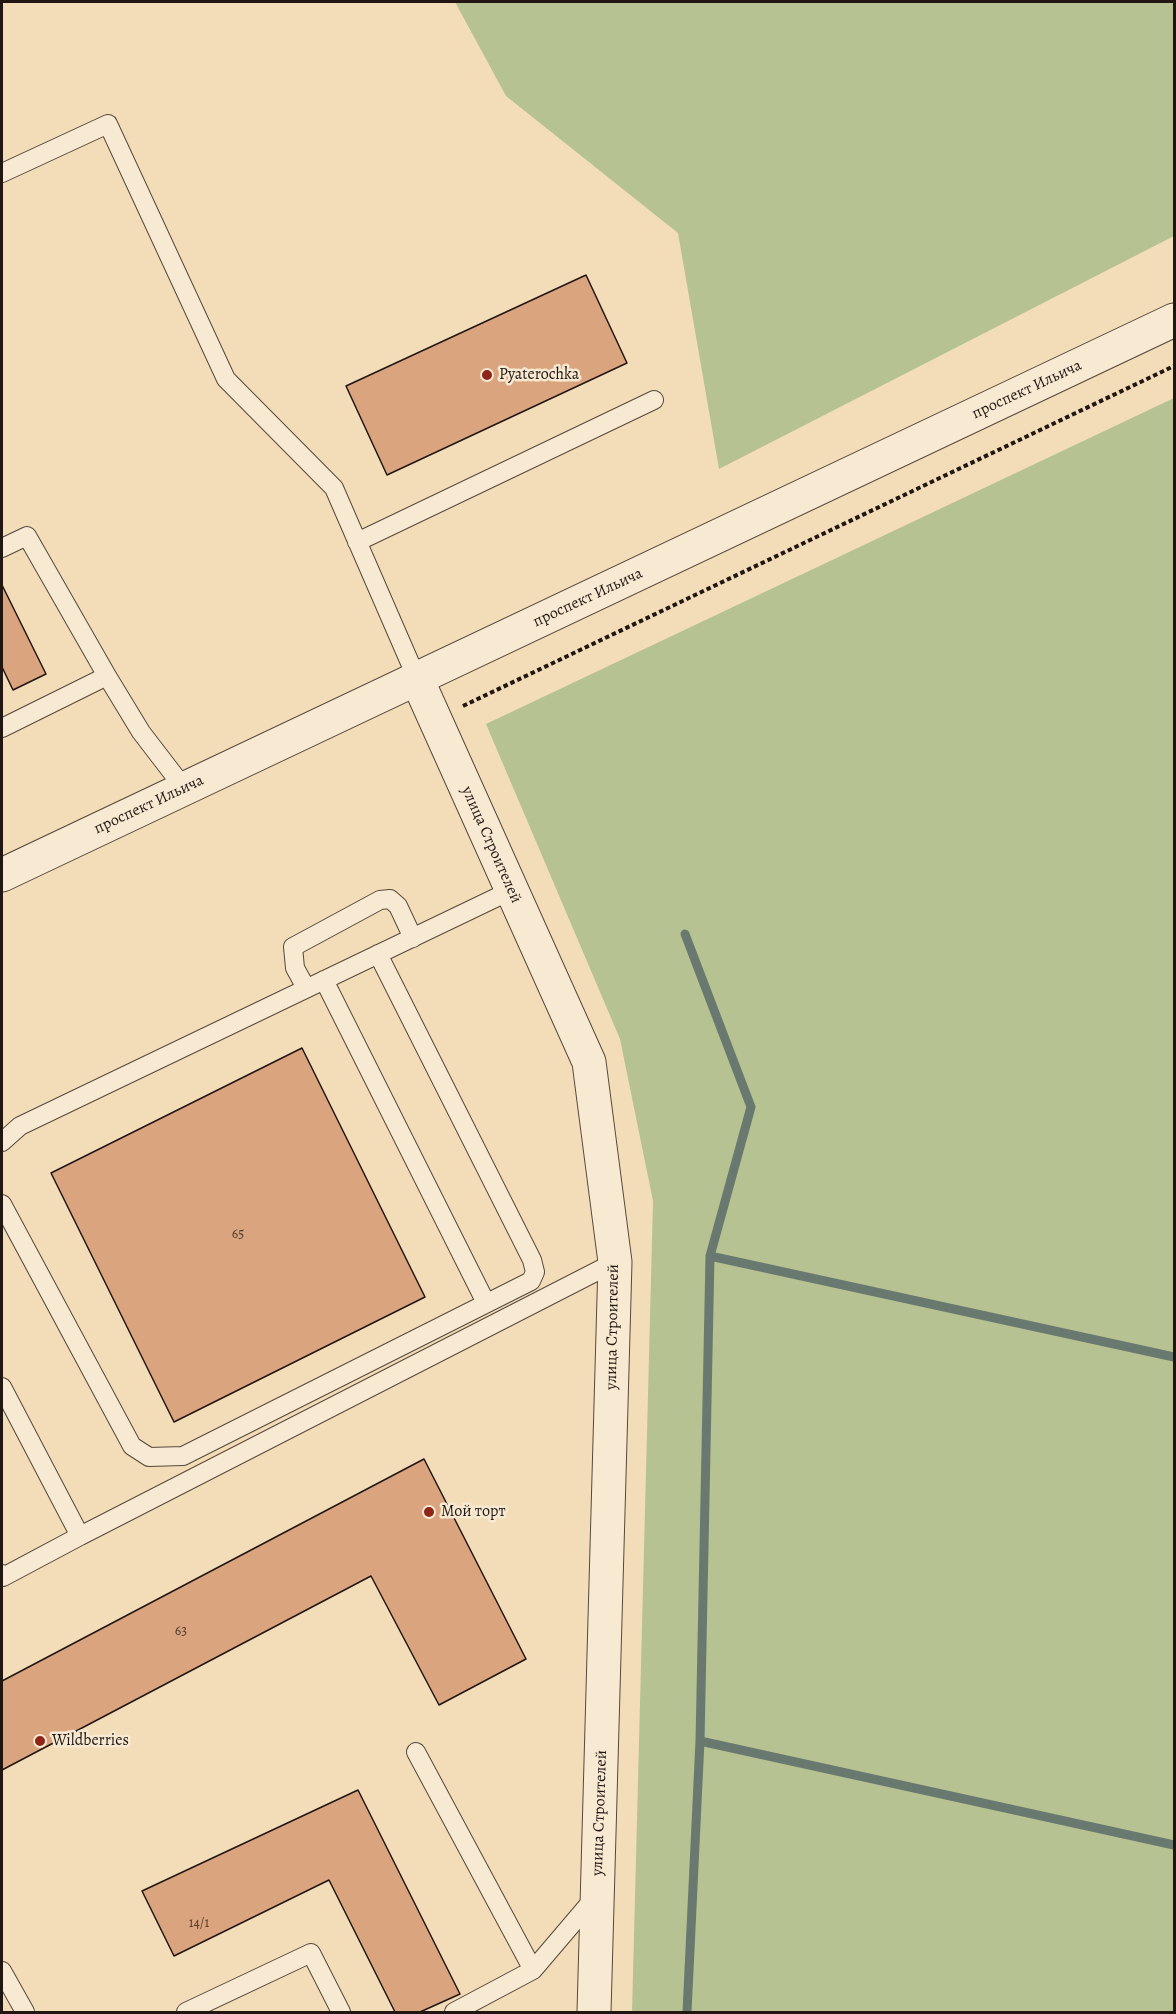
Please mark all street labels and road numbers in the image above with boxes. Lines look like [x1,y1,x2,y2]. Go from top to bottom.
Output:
street label: проспект Ильича [969,356,1085,424]
street label: проспект Ильича [530,564,646,632]
street label: проспект Ильича [91,771,207,839]
street label: улица Строителей [457,784,525,906]
street label: улица Строителей [602,1264,624,1390]
street label: улица Строителей [588,1750,612,1876]

